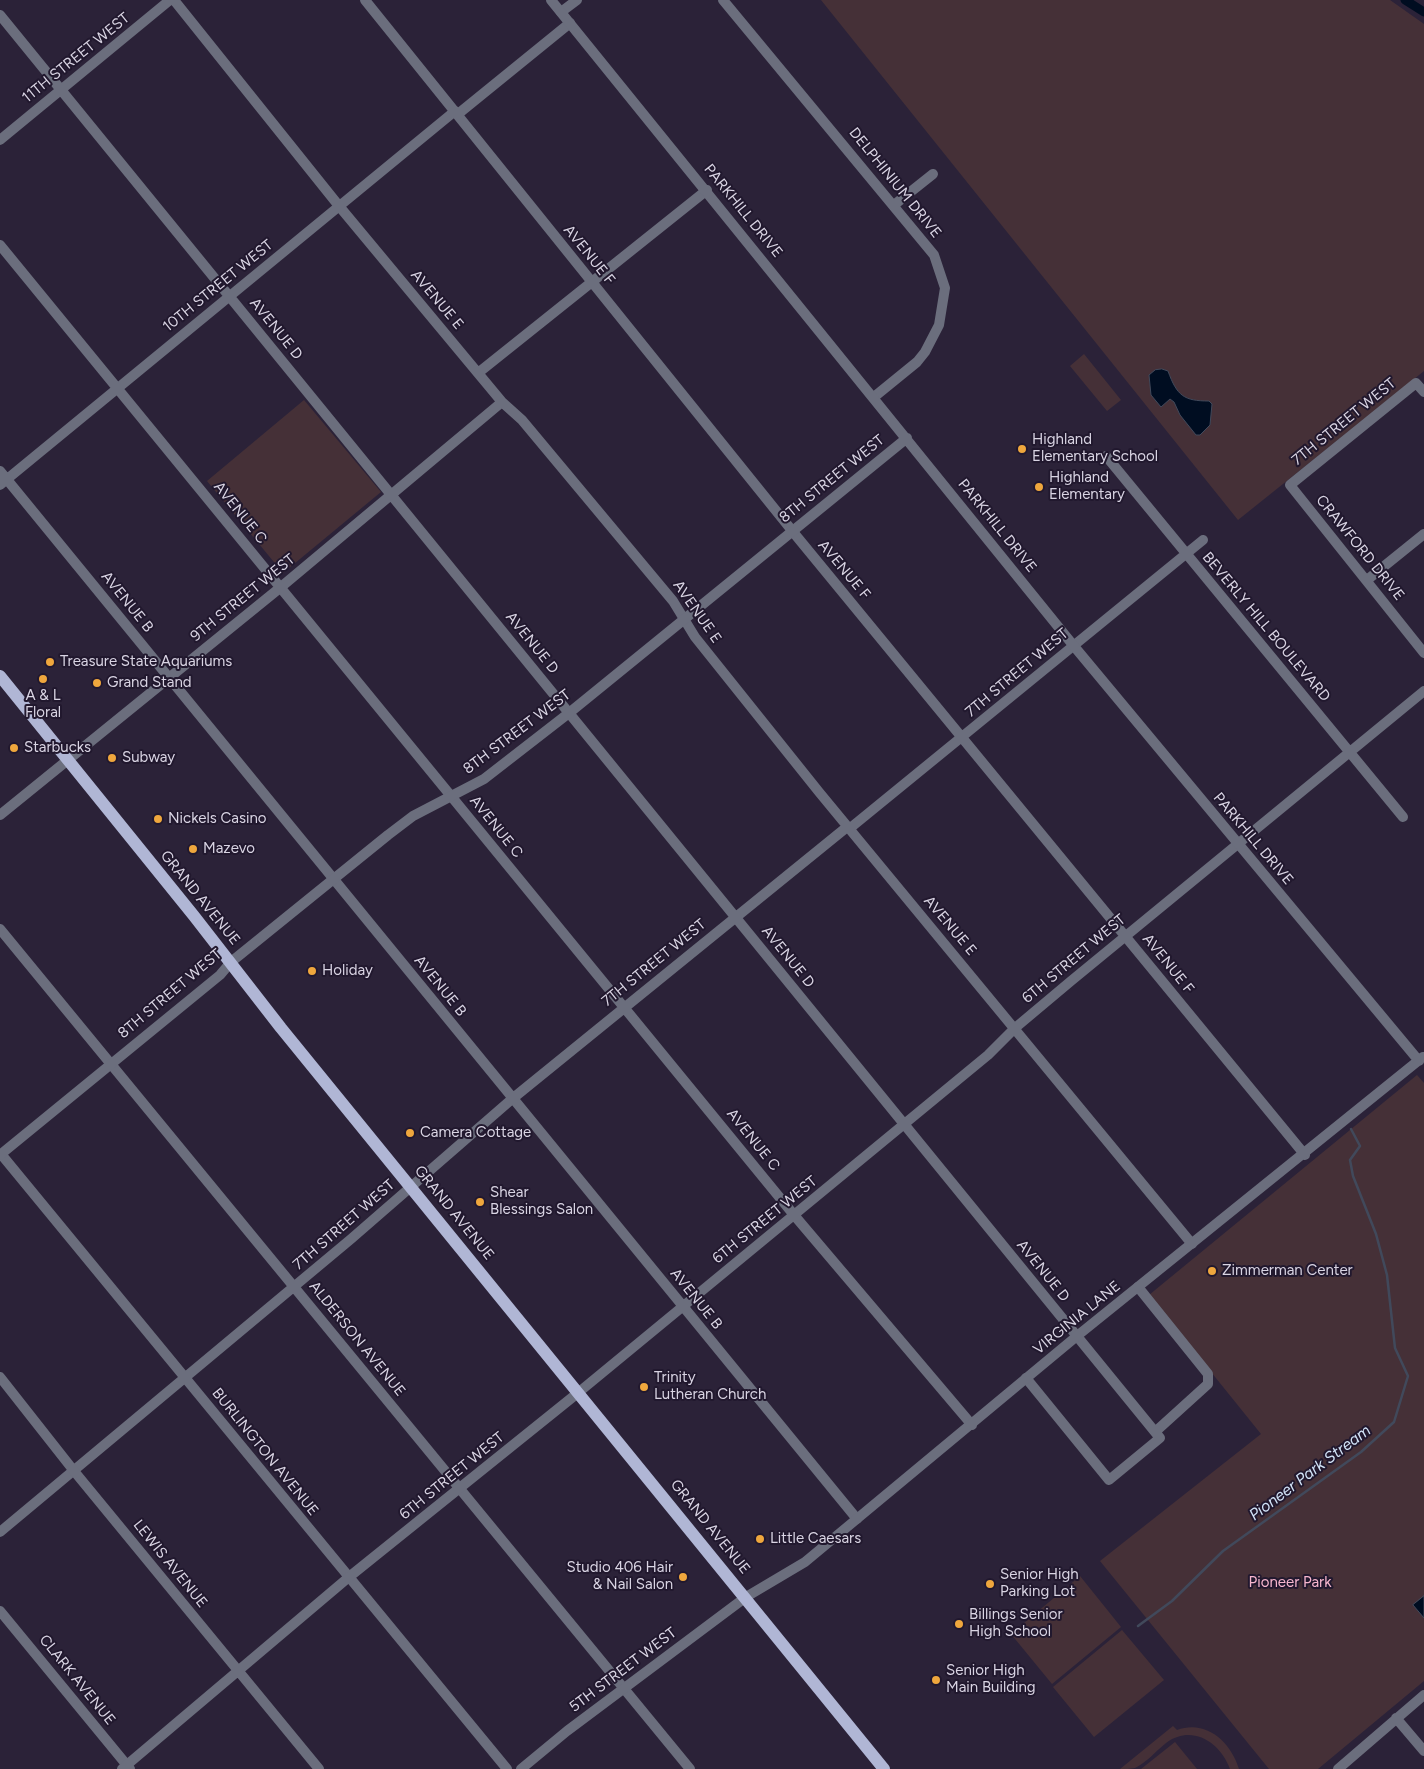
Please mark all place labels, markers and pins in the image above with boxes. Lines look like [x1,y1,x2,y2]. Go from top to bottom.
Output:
place label: Highland Elementary School [1032,431,1158,466]
marker: Highland Elementary School [1016,443,1028,455]
place label: Highland Elementary [1049,469,1125,504]
marker: Highland Elementary [1033,481,1045,493]
place label: Treasure State Aquariums [60,653,232,671]
marker: Treasure State Aquariums [44,656,56,668]
marker: A & L Floral [37,673,49,685]
place label: Grand Stand [107,674,192,692]
marker: Grand Stand [91,677,103,689]
place label: A & L Floral [25,687,61,722]
place label: Starbucks [24,739,91,757]
marker: Starbucks [8,742,20,754]
place label: Subway [122,749,175,767]
marker: Subway [106,752,118,764]
place label: Nickels Casino [168,810,267,828]
marker: Nickels Casino [152,813,164,825]
place label: Mazevo [203,840,255,858]
marker: Mazevo [187,843,199,855]
place label: Holiday [322,962,373,980]
marker: Holiday [306,965,318,977]
place label: Camera Cottage [420,1124,531,1142]
marker: Camera Cottage [404,1127,416,1139]
place label: Shear Blessings Salon [490,1184,593,1219]
marker: Shear Blessings Salon [474,1196,486,1208]
place label: Zimmerman Center [1222,1262,1353,1280]
marker: Zimmerman Center [1206,1265,1218,1277]
place label: Trinity Lutheran Church [654,1369,766,1404]
marker: Trinity Lutheran Church [638,1381,650,1393]
place label: Little Caesars [770,1530,861,1548]
marker: Little Caesars [754,1533,766,1545]
place label: Studio 406 Hair & Nail Salon [566,1559,673,1594]
place label: Senior High Parking Lot [1000,1566,1079,1601]
marker: Studio 406 Hair & Nail Salon [677,1571,689,1583]
marker: Senior High Parking Lot [984,1578,996,1590]
place label: Billings Senior High School [969,1606,1063,1641]
marker: Billings Senior High School [953,1618,965,1630]
place label: Senior High Main Building [946,1662,1036,1697]
marker: Senior High Main Building [930,1674,942,1686]

